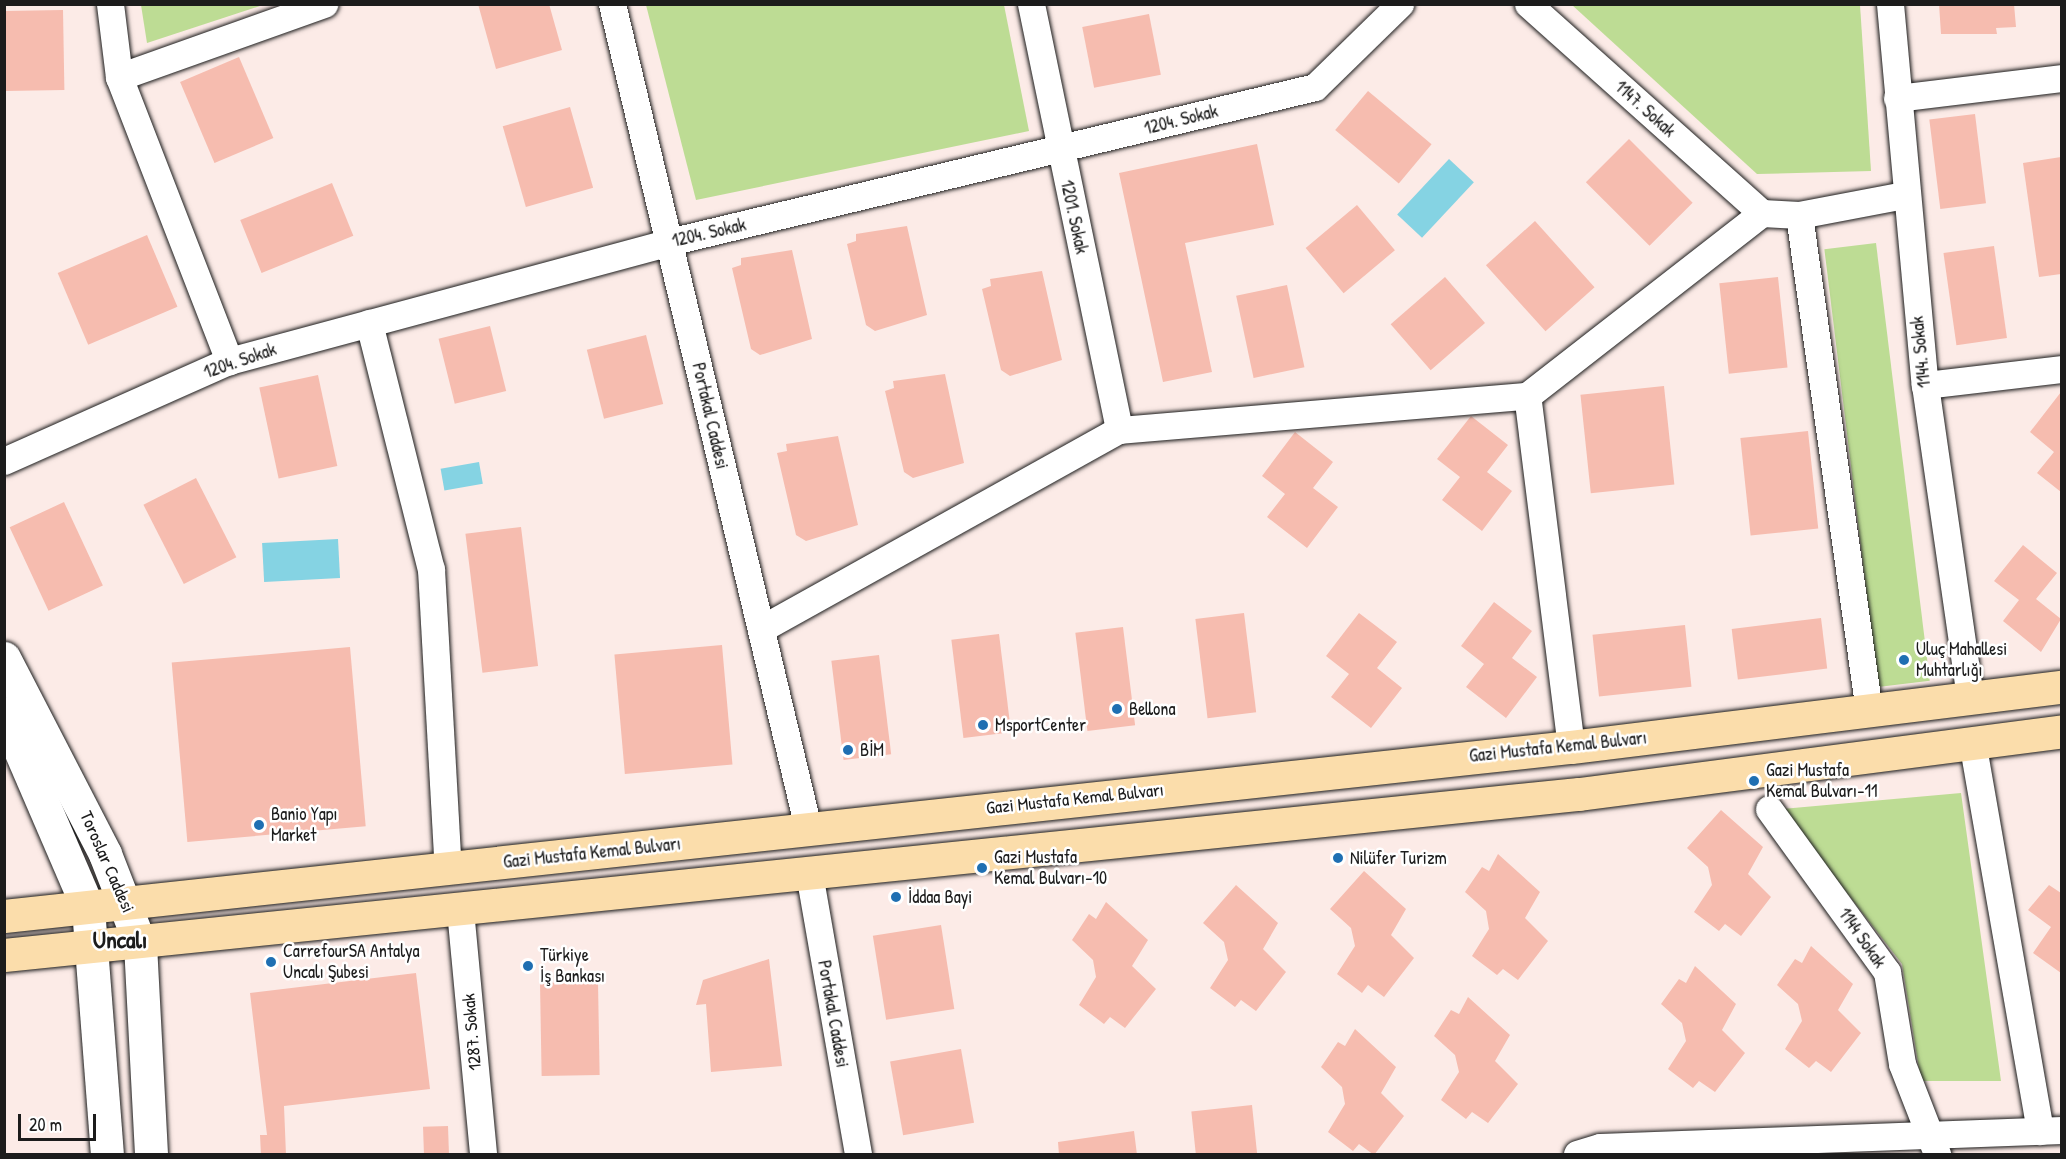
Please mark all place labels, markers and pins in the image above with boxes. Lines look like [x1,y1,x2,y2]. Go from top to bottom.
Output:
place label: Uluç Mahallesi Muhtarlığı [1916,639,2007,682]
marker: Uluç Mahallesi Muhtarlığı [1897,653,1911,667]
place label: Bellona [1129,698,1175,720]
marker: Bellona [1110,702,1124,716]
place label: MsportCenter [995,714,1086,736]
marker: MsportCenter [976,718,990,732]
place label: BİM [860,739,884,761]
marker: BİM [841,743,855,757]
place label: Gazi Mustafa Kemal Bulvarı-11 [1766,760,1877,802]
marker: Gazi Mustafa Kemal Bulvarı-11 [1747,774,1761,788]
place label: Banio Yapı Market [271,804,337,846]
marker: Banio Yapı Market [252,818,266,832]
place label: Gazi Mustafa Kemal Bulvarı-10 [994,847,1107,890]
place label: Nilüfer Turizm [1350,847,1447,869]
marker: Nilüfer Turizm [1331,851,1345,865]
marker: Gazi Mustafa Kemal Bulvarı-10 [975,861,989,875]
place label: İddaa Bayi [908,886,972,908]
marker: İddaa Bayi [889,890,903,904]
place label: CarrefourSA Antalya Uncalı Şubesi [283,941,420,984]
place label: Türkiye İş Bankası [540,945,605,988]
marker: CarrefourSA Antalya Uncalı Şubesi [264,955,278,969]
marker: Türkiye İş Bankası [521,959,535,973]

